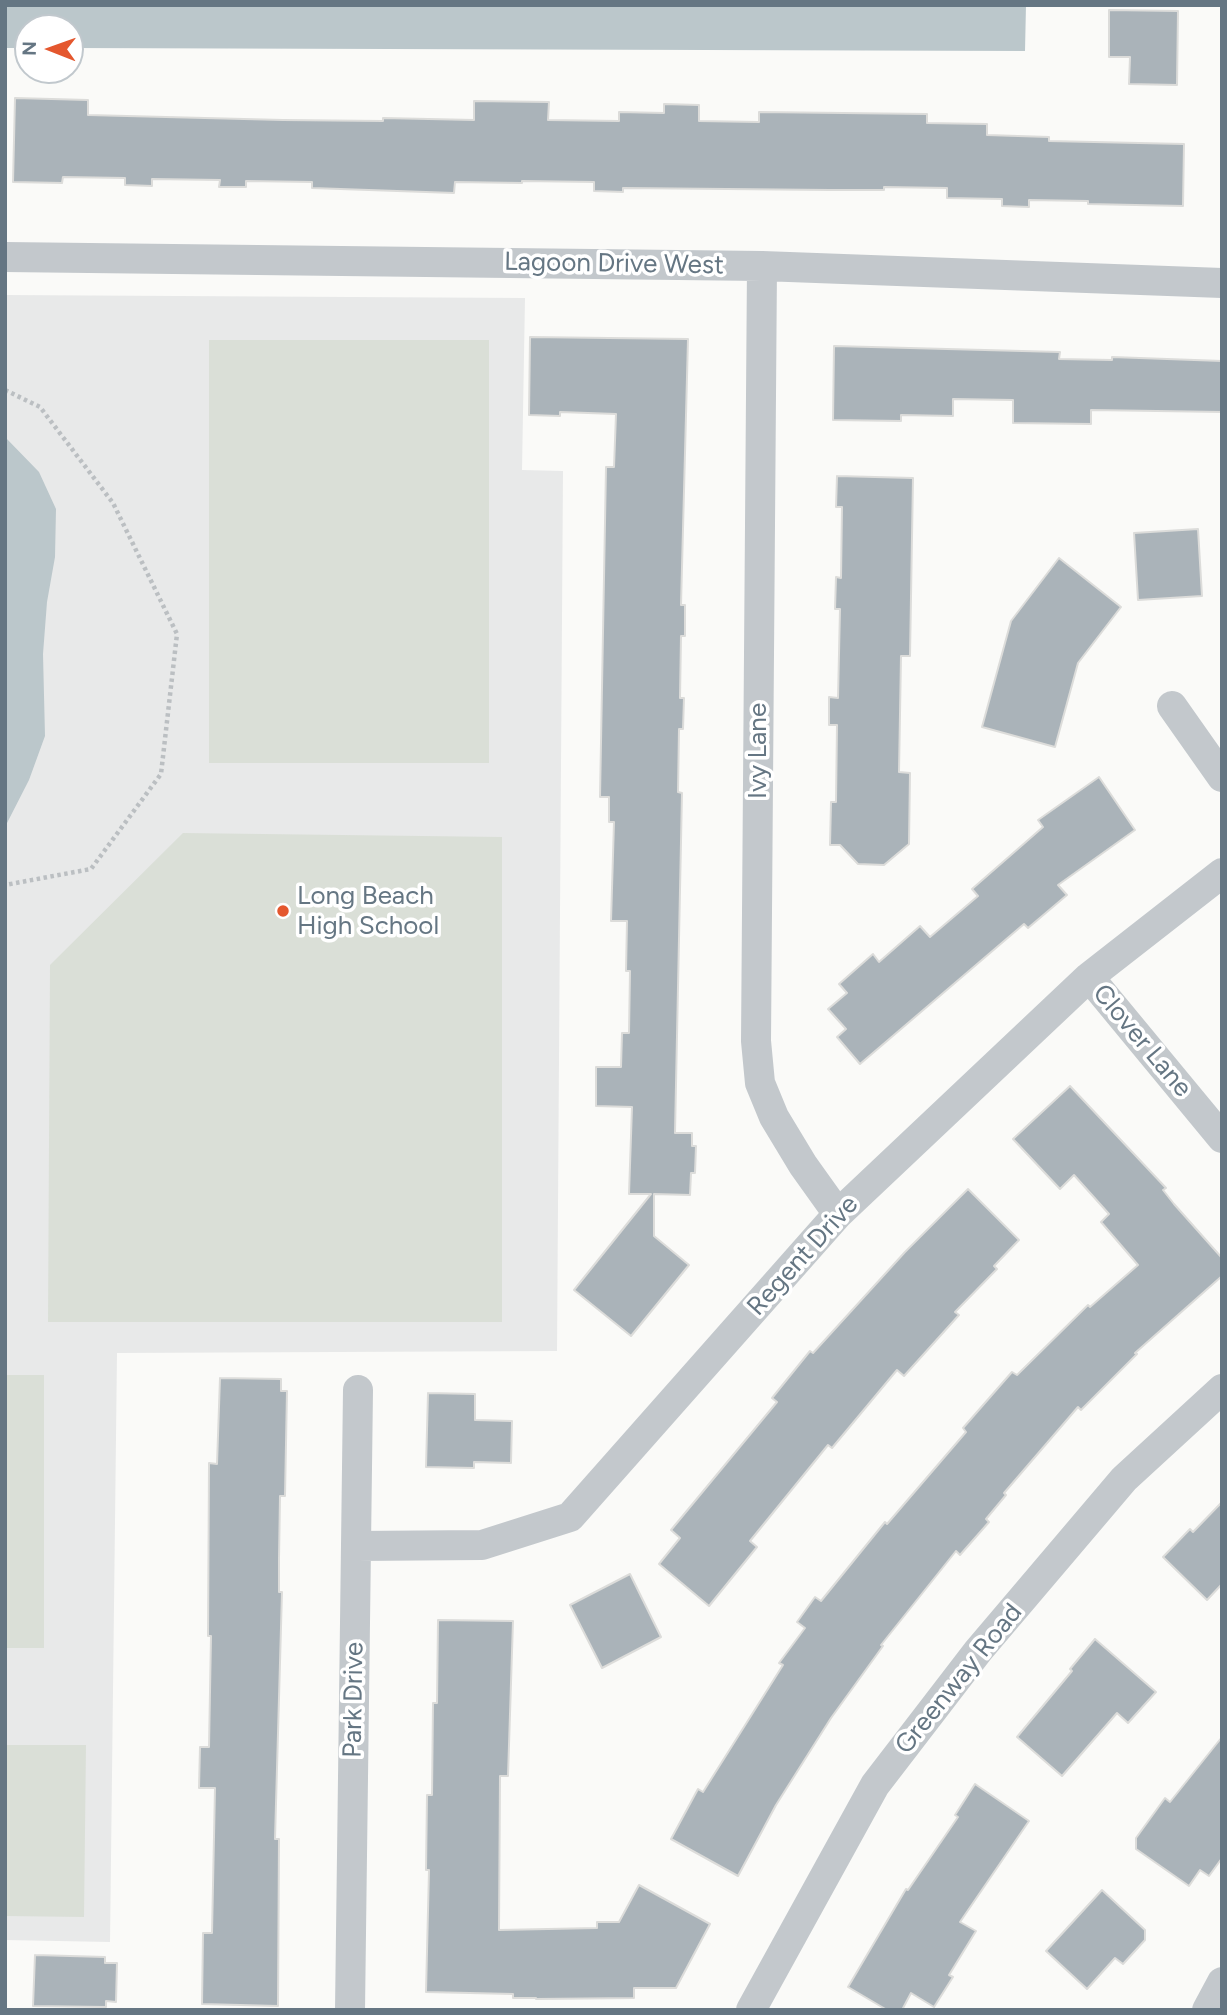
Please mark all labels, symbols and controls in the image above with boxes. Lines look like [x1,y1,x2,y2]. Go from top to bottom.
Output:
north arrow [14,14,84,84]
text: N [18,41,41,56]
street label: Lagoon Drive West [504,246,724,282]
street label: Ivy Lane [742,703,774,799]
place label: Long Beach High School [297,880,439,942]
marker: Long Beach High School [275,903,291,919]
street label: Clover Lane [1086,978,1198,1104]
street label: Regent Drive [741,1190,865,1322]
street label: Greenway Road [889,1598,1029,1760]
street label: Park Drive [337,1642,371,1758]

